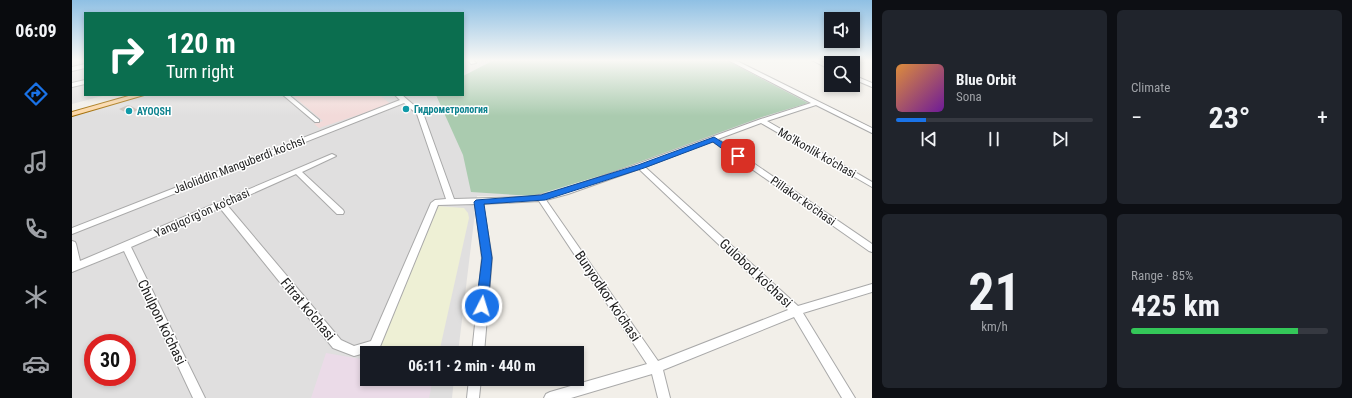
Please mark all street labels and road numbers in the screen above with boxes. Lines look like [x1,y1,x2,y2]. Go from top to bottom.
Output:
street label: Mo'lkonlik ko'chasi [775,125,859,181]
street label: Jaloliddin Manguberdi ko'chsi [171,133,307,197]
street label: Pillakor ko'chasi [768,173,838,229]
street label: Yangiqo'rg'on ko'chasi [152,186,252,240]
street label: Gulobod ko'chasi [716,235,796,311]
street label: Bunyodkor ko'chasi [572,248,644,344]
street label: Fitrat ko'chasi [277,275,339,343]
street label: Chulpon ko'chasi [135,277,189,367]

